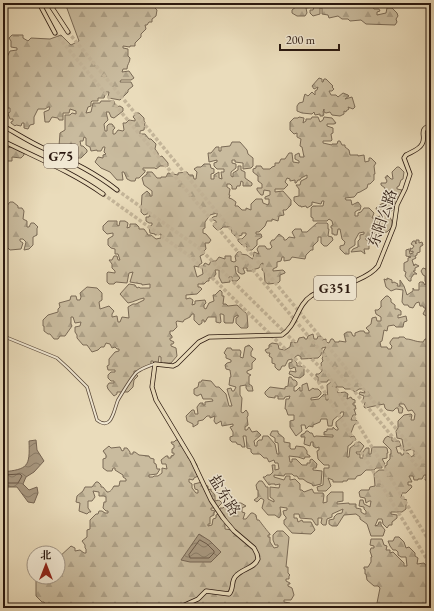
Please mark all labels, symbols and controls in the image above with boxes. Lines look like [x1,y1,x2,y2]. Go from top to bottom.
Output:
scale bar [280,26,339,52]
text: 200 m [286,32,316,48]
road number: G75 [44,144,78,168]
street label: 东阳公路 [363,187,401,249]
road number: G351 [314,276,356,300]
street label: 盐东路 [205,471,245,519]
north arrow [26,545,66,585]
text: 北 [41,548,52,562]

